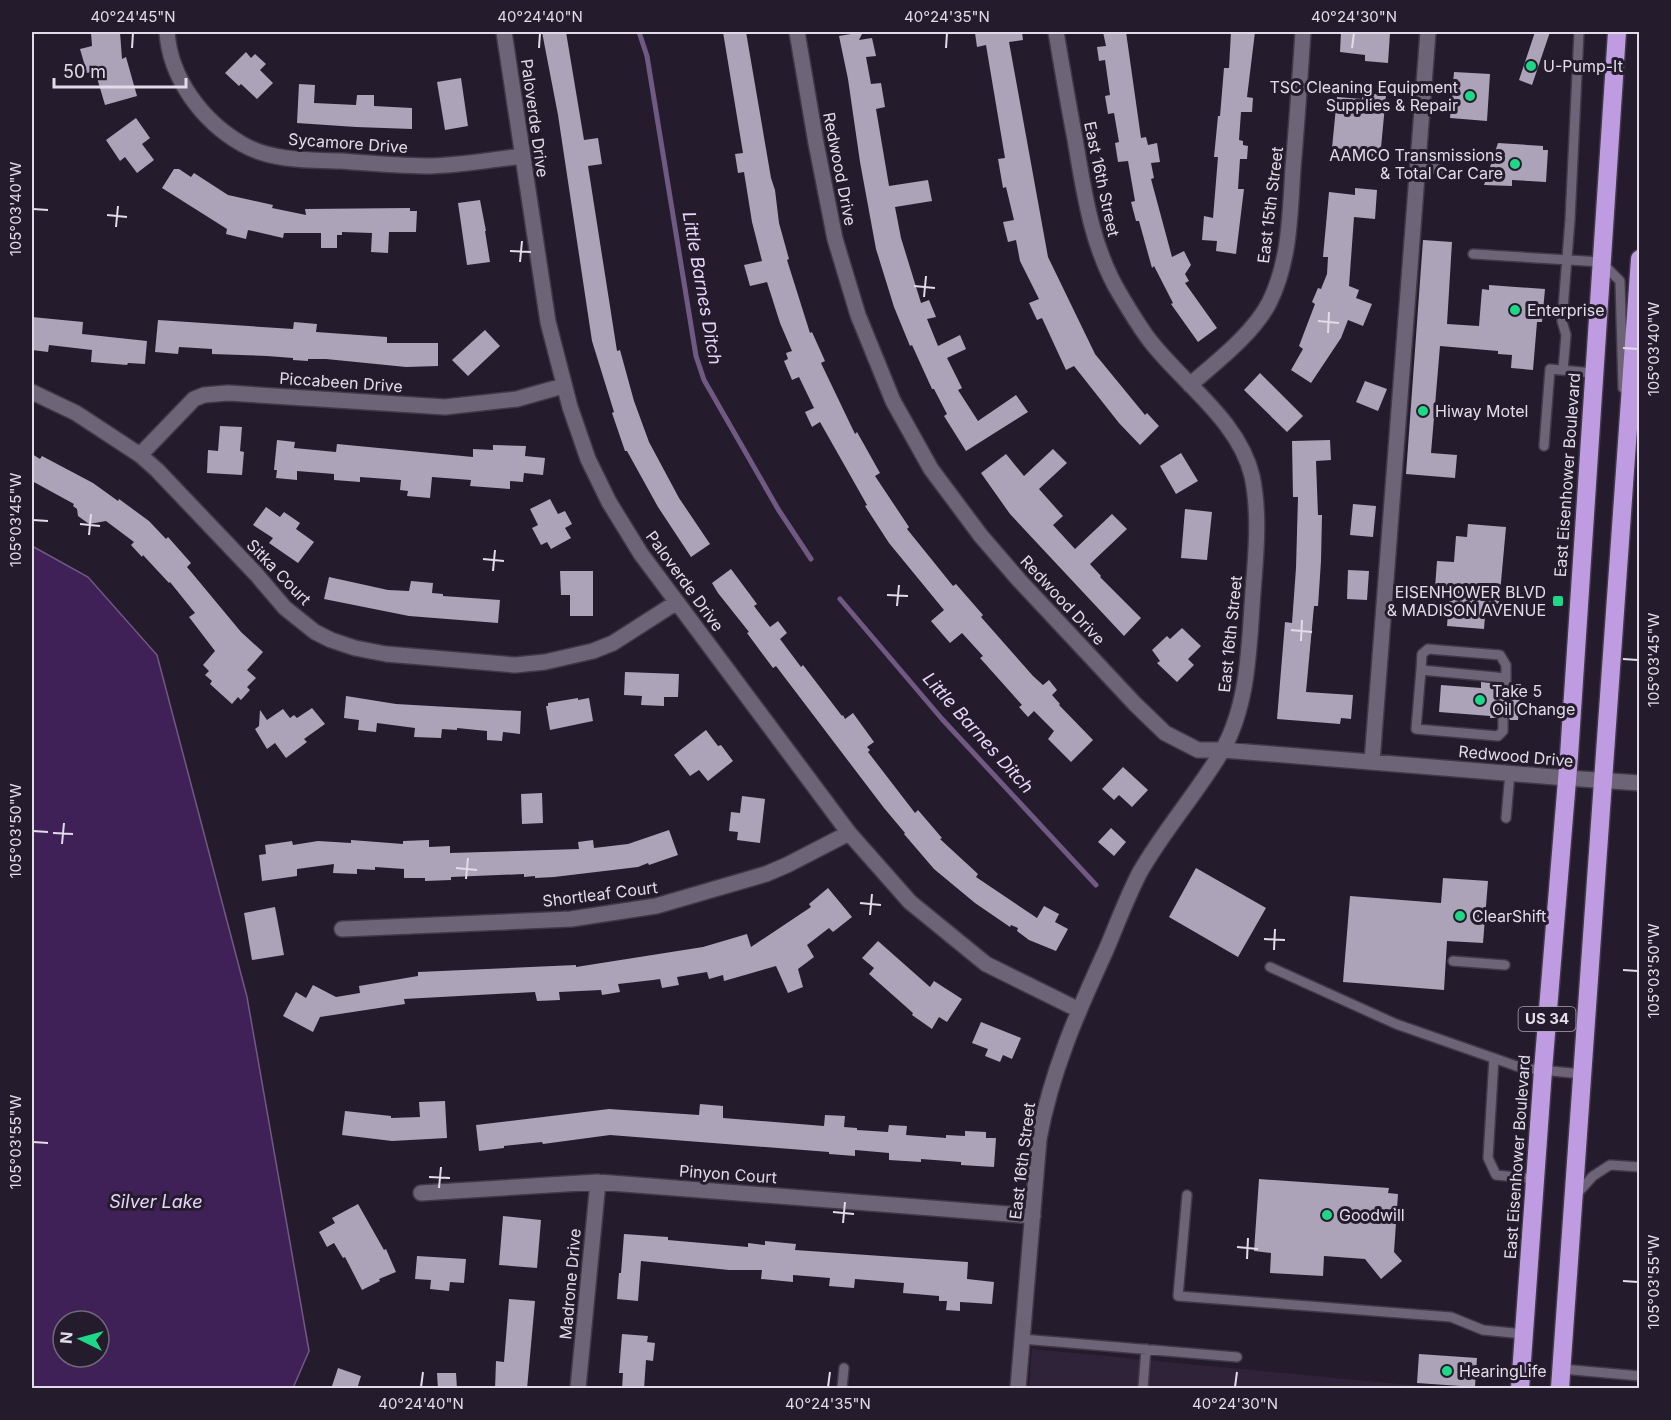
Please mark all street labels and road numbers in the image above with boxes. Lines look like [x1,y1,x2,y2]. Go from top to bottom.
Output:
street label: Paloverde Drive [517,57,553,179]
street label: Redwood Drive [819,111,861,227]
street label: East 16th Street [1080,119,1124,239]
street label: Sycamore Drive [287,129,409,157]
street label: East 15th Street [1253,146,1287,264]
street label: Piccabeen Drive [279,368,403,396]
street label: East Eisenhower Boulevard [1550,372,1584,578]
street label: Paloverde Drive [642,527,728,635]
street label: Sitka Court [243,535,315,609]
street label: Redwood Drive [1016,551,1110,649]
street label: East 16th Street [1214,574,1246,694]
street label: Redwood Drive [1458,741,1574,771]
street label: Shortleaf Court [541,877,659,911]
road number: US 34 [1518,1007,1576,1031]
street label: East Eisenhower Boulevard [1500,1054,1534,1260]
street label: East 16th Street [1005,1101,1039,1221]
street label: Pinyon Court [679,1161,777,1187]
street label: Madrone Drive [555,1228,585,1340]

